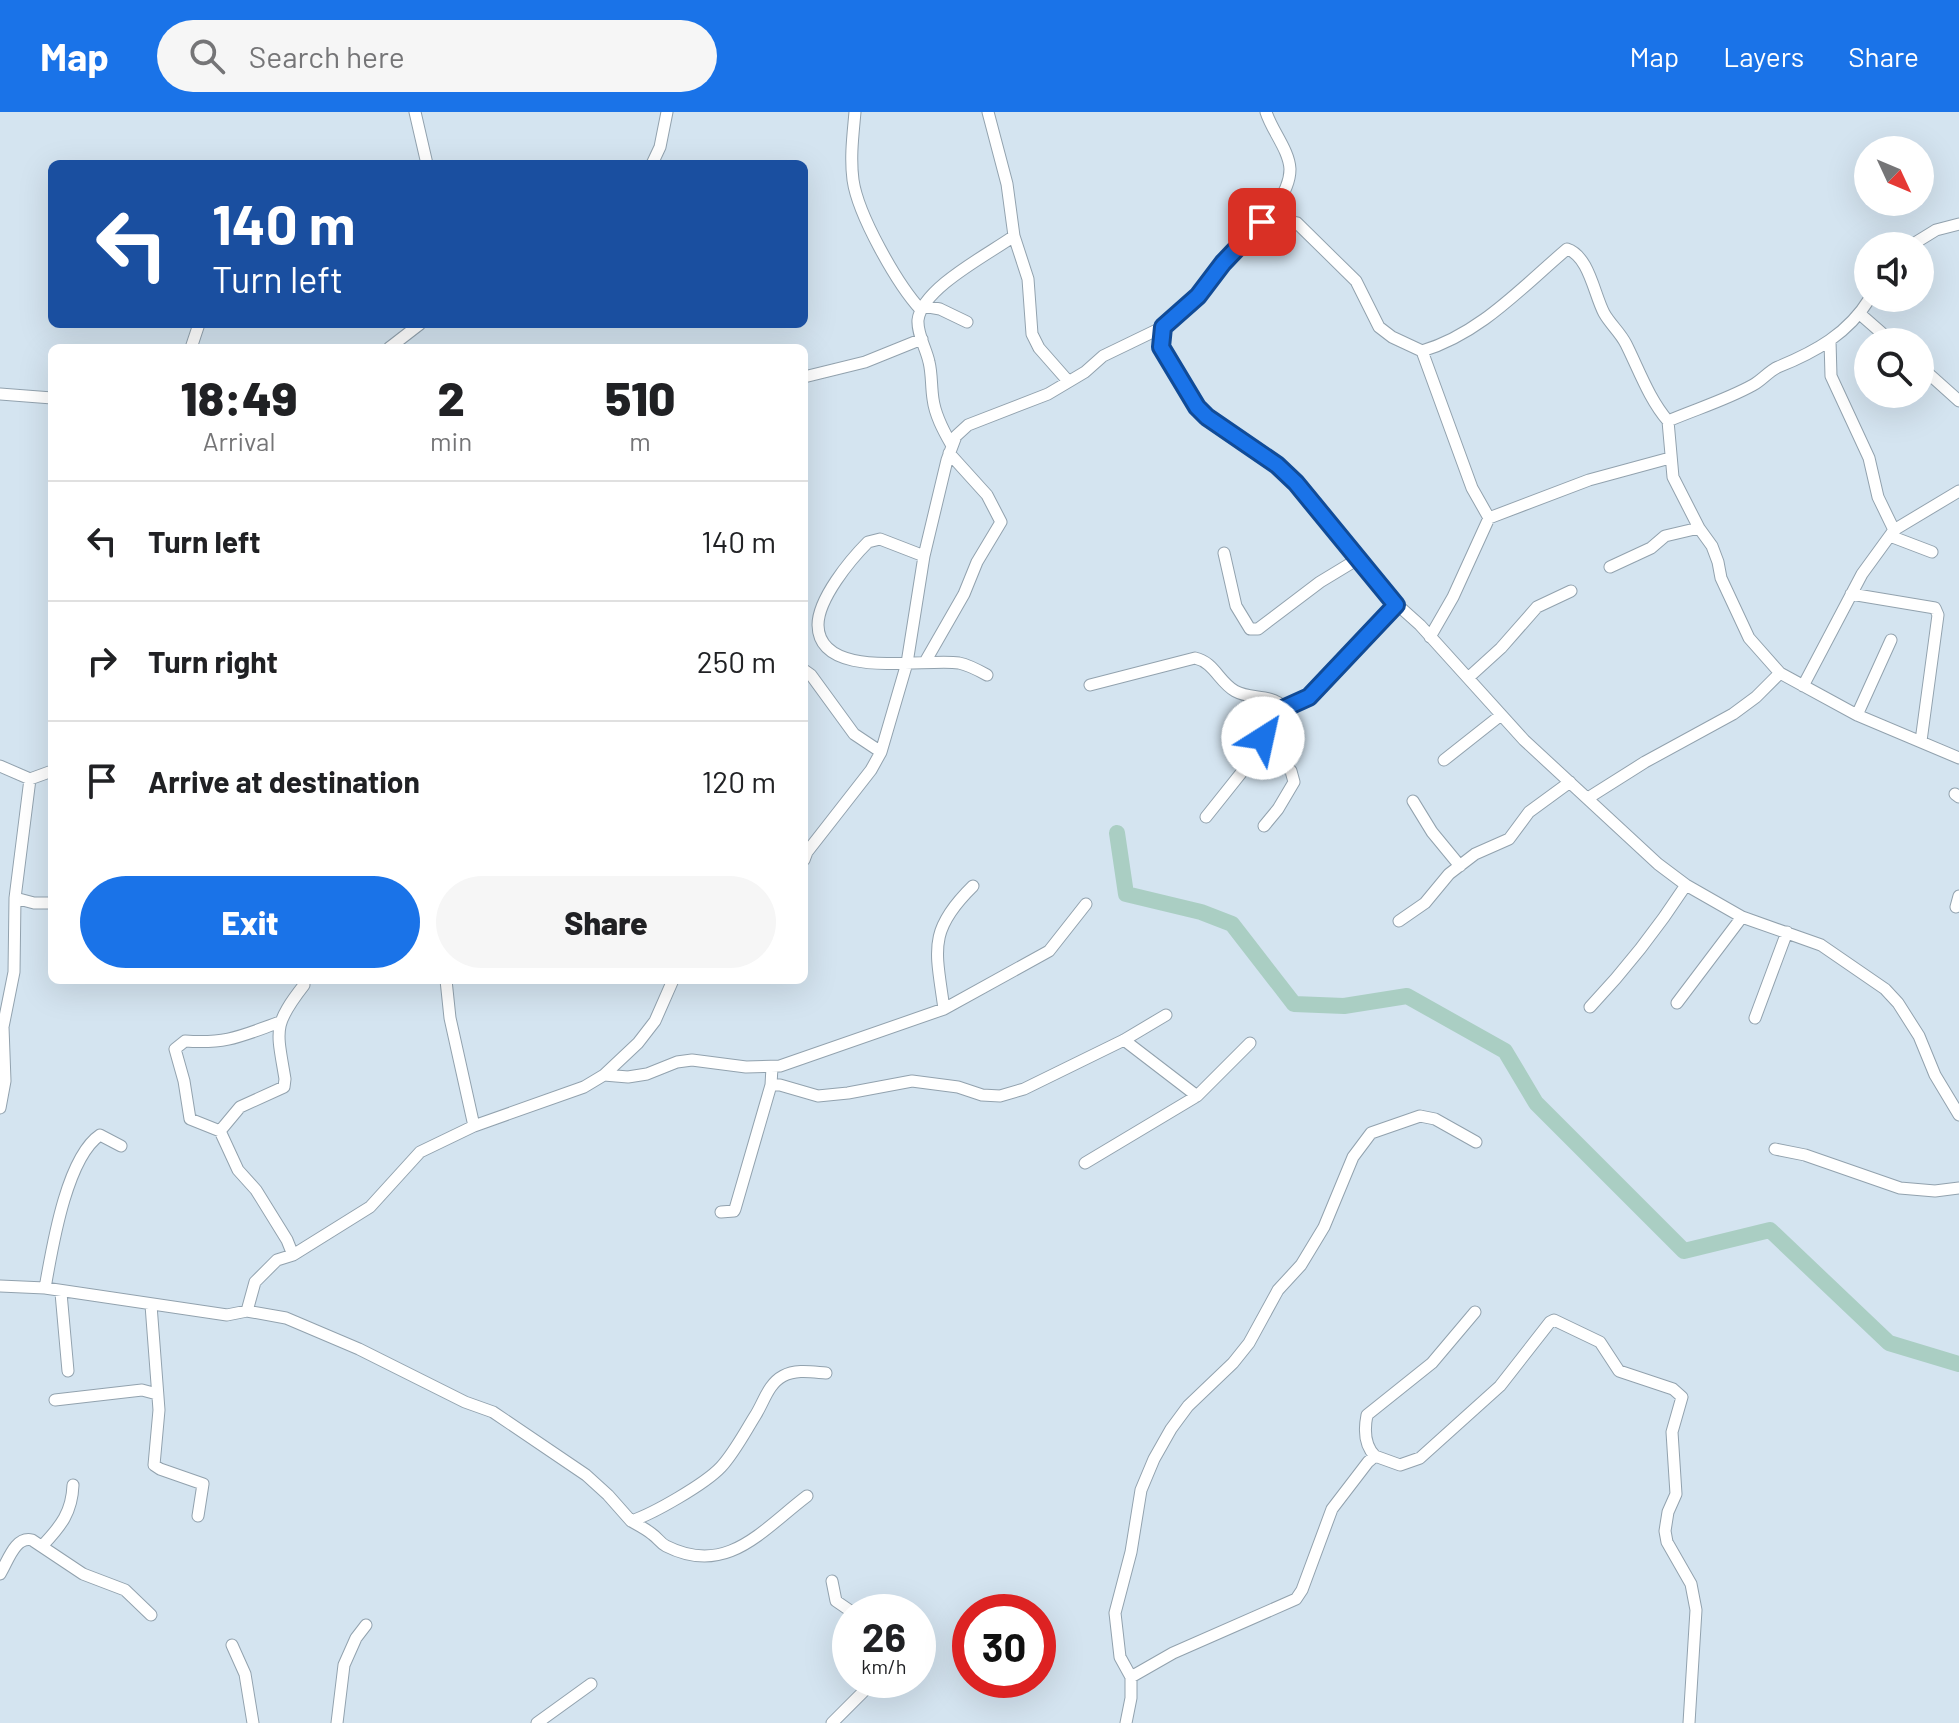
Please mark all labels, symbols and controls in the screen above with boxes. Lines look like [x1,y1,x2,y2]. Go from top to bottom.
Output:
search box [157,20,717,92]
text: Map [40,33,109,79]
icon: search [185,34,229,78]
text: Search here [249,38,405,74]
text: Map [1629,39,1679,73]
text: Layers [1723,39,1804,73]
text: Share [1848,39,1919,73]
north arrow [1854,136,1934,216]
map controls [1854,136,1934,408]
pin [1228,188,1296,256]
text: 140 m [212,189,356,256]
icon: left [80,192,184,296]
icon: arrive [1240,200,1284,244]
button: sound [1854,232,1934,312]
text: Turn left [212,257,343,300]
button: search [1854,328,1934,408]
text: 18:49 [181,368,298,426]
text: 2 [438,368,465,426]
text: 510 [605,368,675,426]
text: Arrival [203,425,275,456]
text: min [430,425,472,456]
text: m [629,425,651,456]
icon: left [80,519,124,563]
text: Turn left [148,523,261,559]
text: 140 m [701,523,776,559]
icon: right [80,639,124,683]
text: Turn right [148,643,278,679]
text: 250 m [697,643,776,679]
position arrow [1221,696,1305,780]
icon: arrive [80,759,124,803]
text: Arrive at destination [148,763,420,799]
text: 120 m [702,763,776,799]
button: Exit [80,876,420,968]
button: Share [436,876,776,968]
speed limit sign: 30 [952,1594,1056,1698]
text: 26 [862,1612,906,1660]
text: km/h [861,1654,907,1678]

